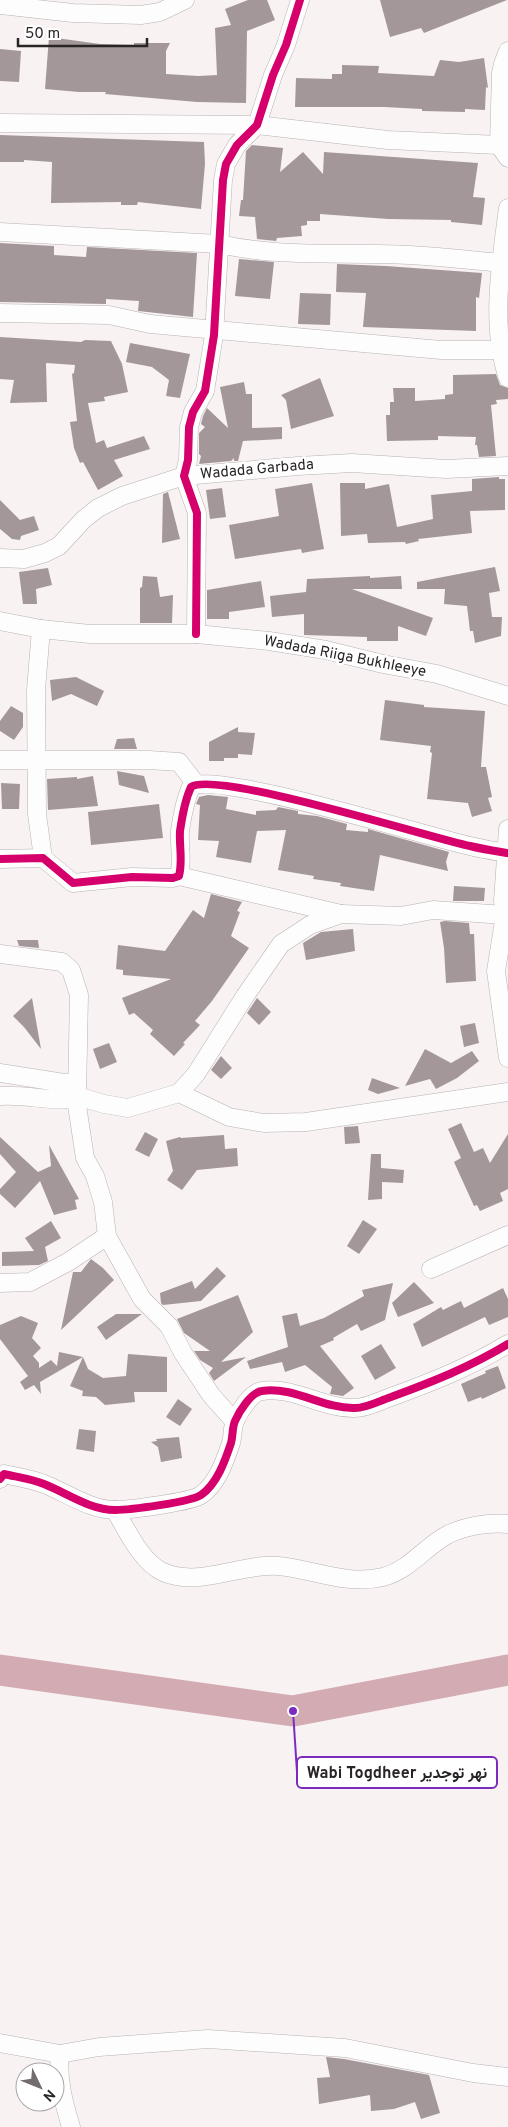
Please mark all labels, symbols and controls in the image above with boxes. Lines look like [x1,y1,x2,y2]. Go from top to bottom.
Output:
scale bar [18,15,146,47]
text: 50 m [25,25,60,44]
street label: Wadada Garbada [199,456,315,484]
street label: Wadada Riiga Bukhleeye [262,632,428,682]
callout: Wabi Togdheer نهر توجدير [297,1757,497,1788]
text: Wabi Togdheer نهر توجدير [307,1764,488,1784]
north arrow [15,2062,65,2112]
text: N [39,2085,58,2104]

